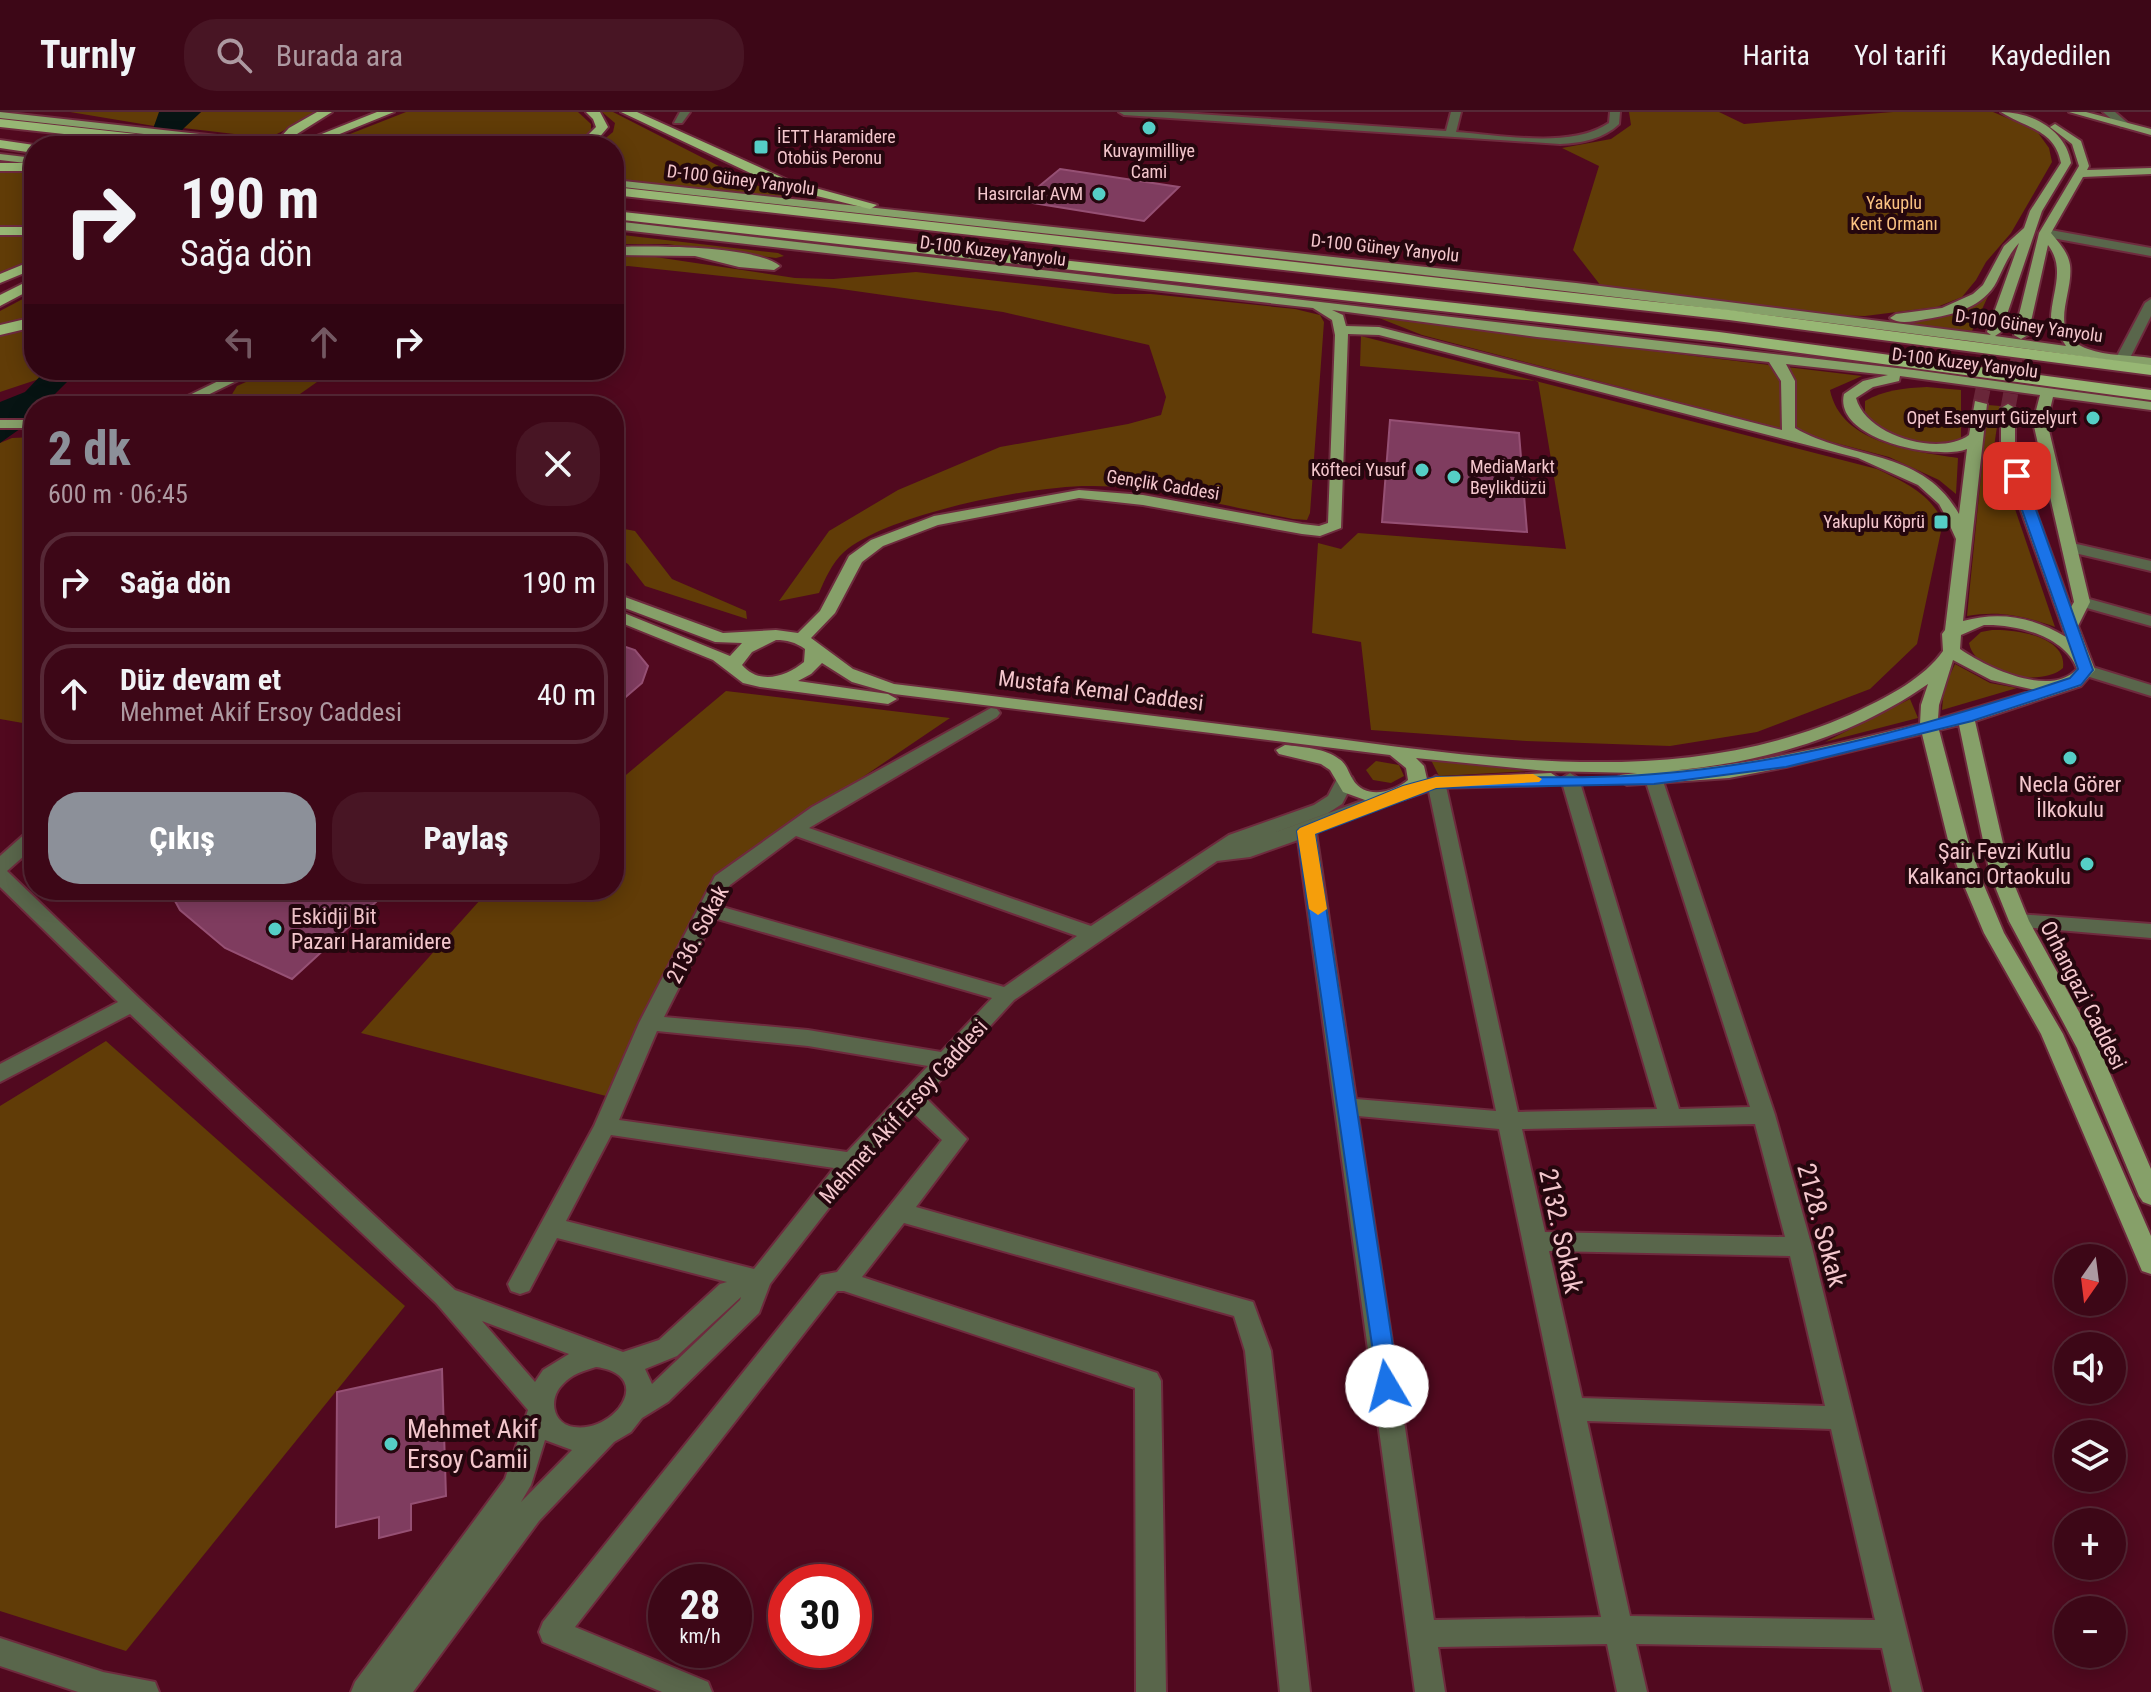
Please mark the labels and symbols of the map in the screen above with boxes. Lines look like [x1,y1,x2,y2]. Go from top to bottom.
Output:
marker: Kuvayımilliye Cami [1140,119,1158,137]
place label: İETT Haramidere Otobüs Peronu [777,126,896,168]
marker: İETT Haramidere Otobüs Peronu [752,138,770,156]
place label: Kuvayımilliye Cami [1103,140,1195,182]
street label: D-100 Güney Yanyolu [666,160,816,199]
place label: Hasırcılar AVM [977,183,1083,204]
marker: Hasırcılar AVM [1090,185,1108,203]
park label: Yakuplu Kent Ormanı [1850,192,1938,234]
street label: D-100 Güney Yanyolu [1310,229,1460,266]
street label: D-100 Kuzey Yanyolu [919,231,1067,270]
street label: D-100 Güney Yanyolu [1954,305,2104,346]
street label: D-100 Kuzey Yanyolu [1891,343,2039,382]
place label: Opet Esenyurt Güzelyurt [1906,407,2077,428]
marker: Opet Esenyurt Güzelyurt [2084,409,2102,427]
pin [1983,442,2051,510]
place label: MediaMarkt Beylikdüzü [1470,456,1555,498]
place label: Köfteci Yusuf [1311,459,1406,480]
marker: Köfteci Yusuf [1413,461,1431,479]
street label: Gençlik Caddesi [1105,465,1221,504]
marker: MediaMarkt Beylikdüzü [1445,468,1463,486]
place label: Yakuplu Köprü [1823,511,1925,532]
marker: Yakuplu Köprü [1932,513,1950,531]
street label: Mustafa Kemal Caddesi [997,666,1205,715]
marker: Necla Görer İlkokulu [2061,749,2079,767]
place label: Necla Görer İlkokulu [2019,772,2121,822]
place label: Şair Fevzi Kutlu Kalkancı Ortaokulu [1907,839,2071,889]
marker: Şair Fevzi Kutlu Kalkancı Ortaokulu [2078,855,2096,873]
street label: 2136. Sokak [661,881,734,987]
place label: Eskidji Bit Pazarı Haramidere [291,904,451,954]
street label: Orhangazi Caddesi [2035,917,2132,1074]
marker: Eskidji Bit Pazarı Haramidere [266,920,284,938]
street label: Mehmet Akif Ersoy Caddesi [814,1014,993,1208]
street label: 2128. Sokak [1791,1160,1853,1290]
street label: 2132. Sokak [1533,1166,1589,1296]
north arrow [2054,1244,2126,1316]
position arrow [1345,1344,1429,1428]
place label: Mehmet Akif Ersoy Camii [407,1414,538,1474]
marker: Mehmet Akif Ersoy Camii [382,1435,400,1453]
speed limit sign: 30 [768,1564,872,1668]

